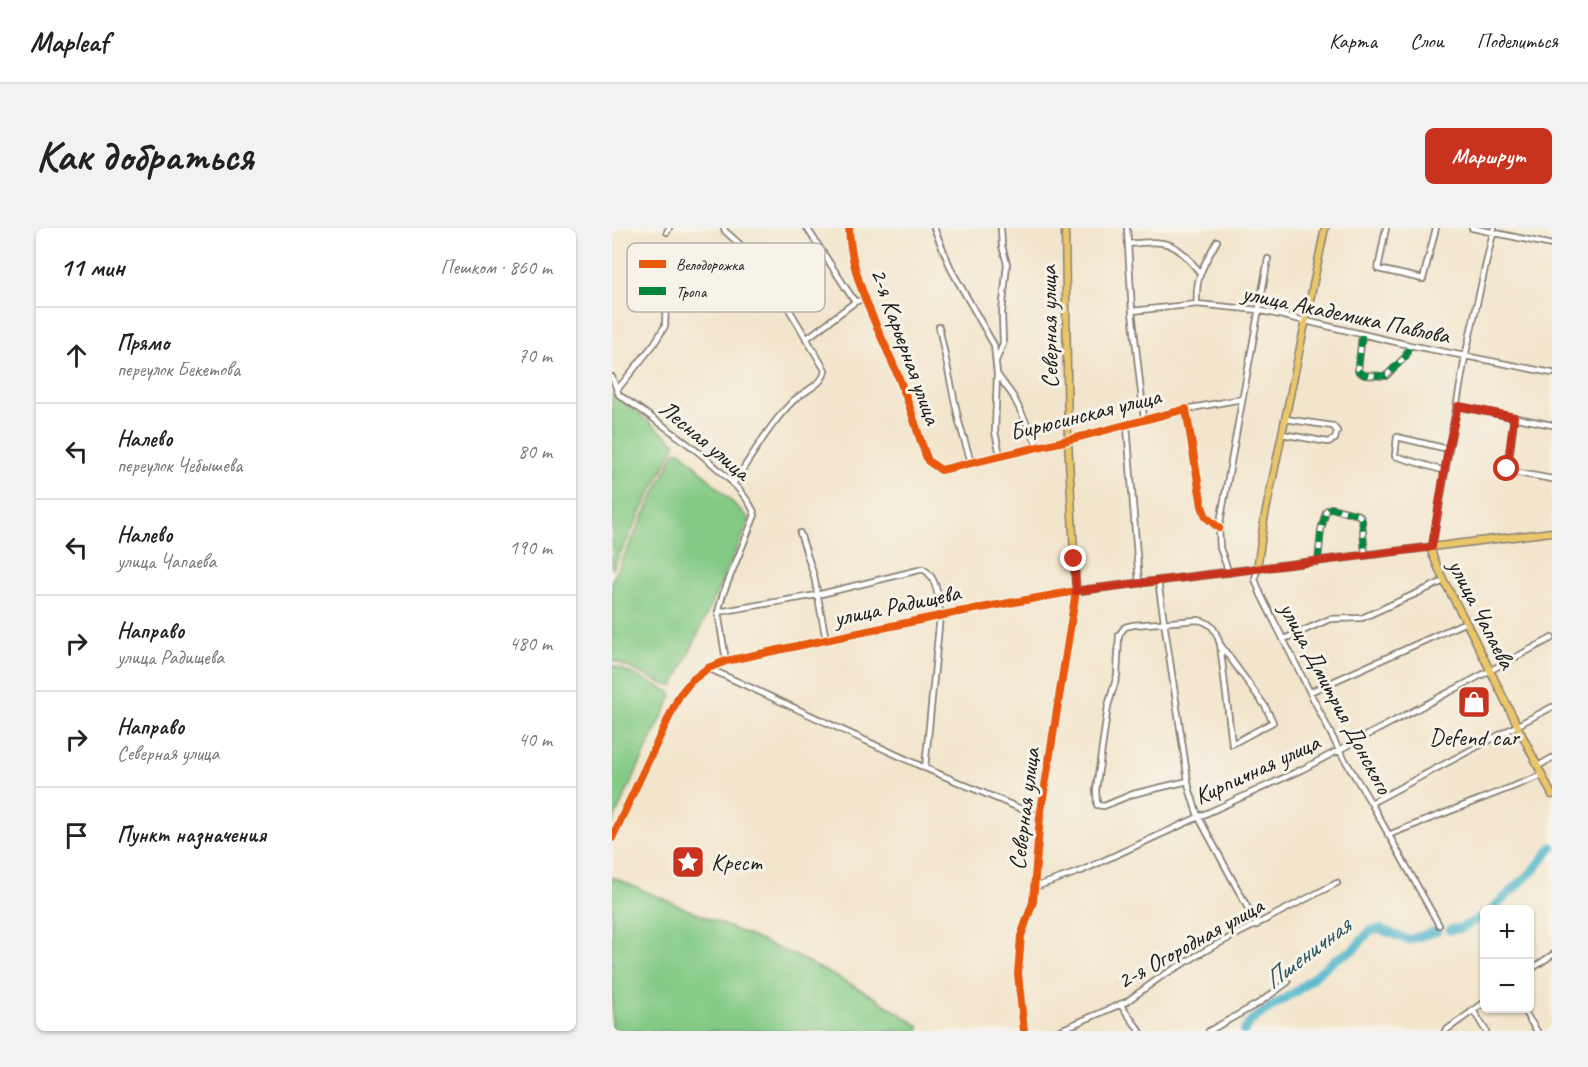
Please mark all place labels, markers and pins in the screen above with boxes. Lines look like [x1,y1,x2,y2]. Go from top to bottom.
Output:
shop icon: Defend car [1456,684,1492,720]
place label: Defend car [1429,722,1521,752]
place icon: Крест [670,844,706,880]
place label: Крест [711,847,762,877]

